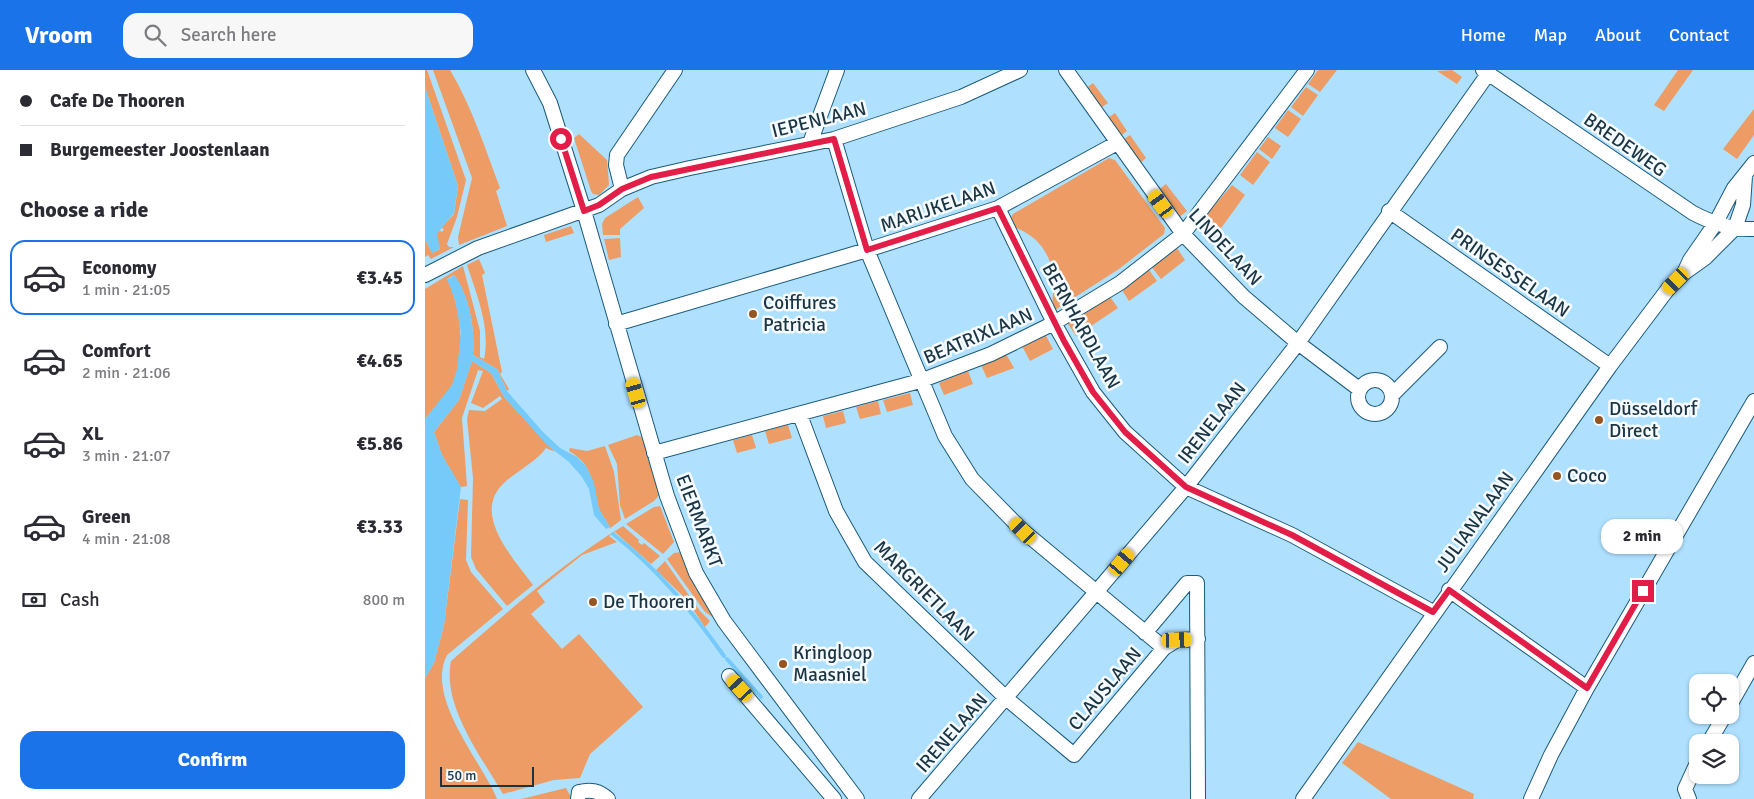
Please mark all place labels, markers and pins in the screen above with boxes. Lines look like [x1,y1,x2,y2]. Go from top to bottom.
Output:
place label: Coiffures Patricia [763,291,836,337]
marker: Coiffures Patricia [747,308,759,320]
place label: Düsseldorf Direct [1609,397,1699,443]
marker: Düsseldorf Direct [1593,414,1605,426]
place label: Coco [1567,464,1607,488]
marker: Coco [1551,470,1563,482]
place label: De Thooren [603,590,695,614]
marker: De Thooren [587,596,599,608]
place label: Kringloop Maasniel [793,641,872,687]
marker: Kringloop Maasniel [777,658,789,670]

